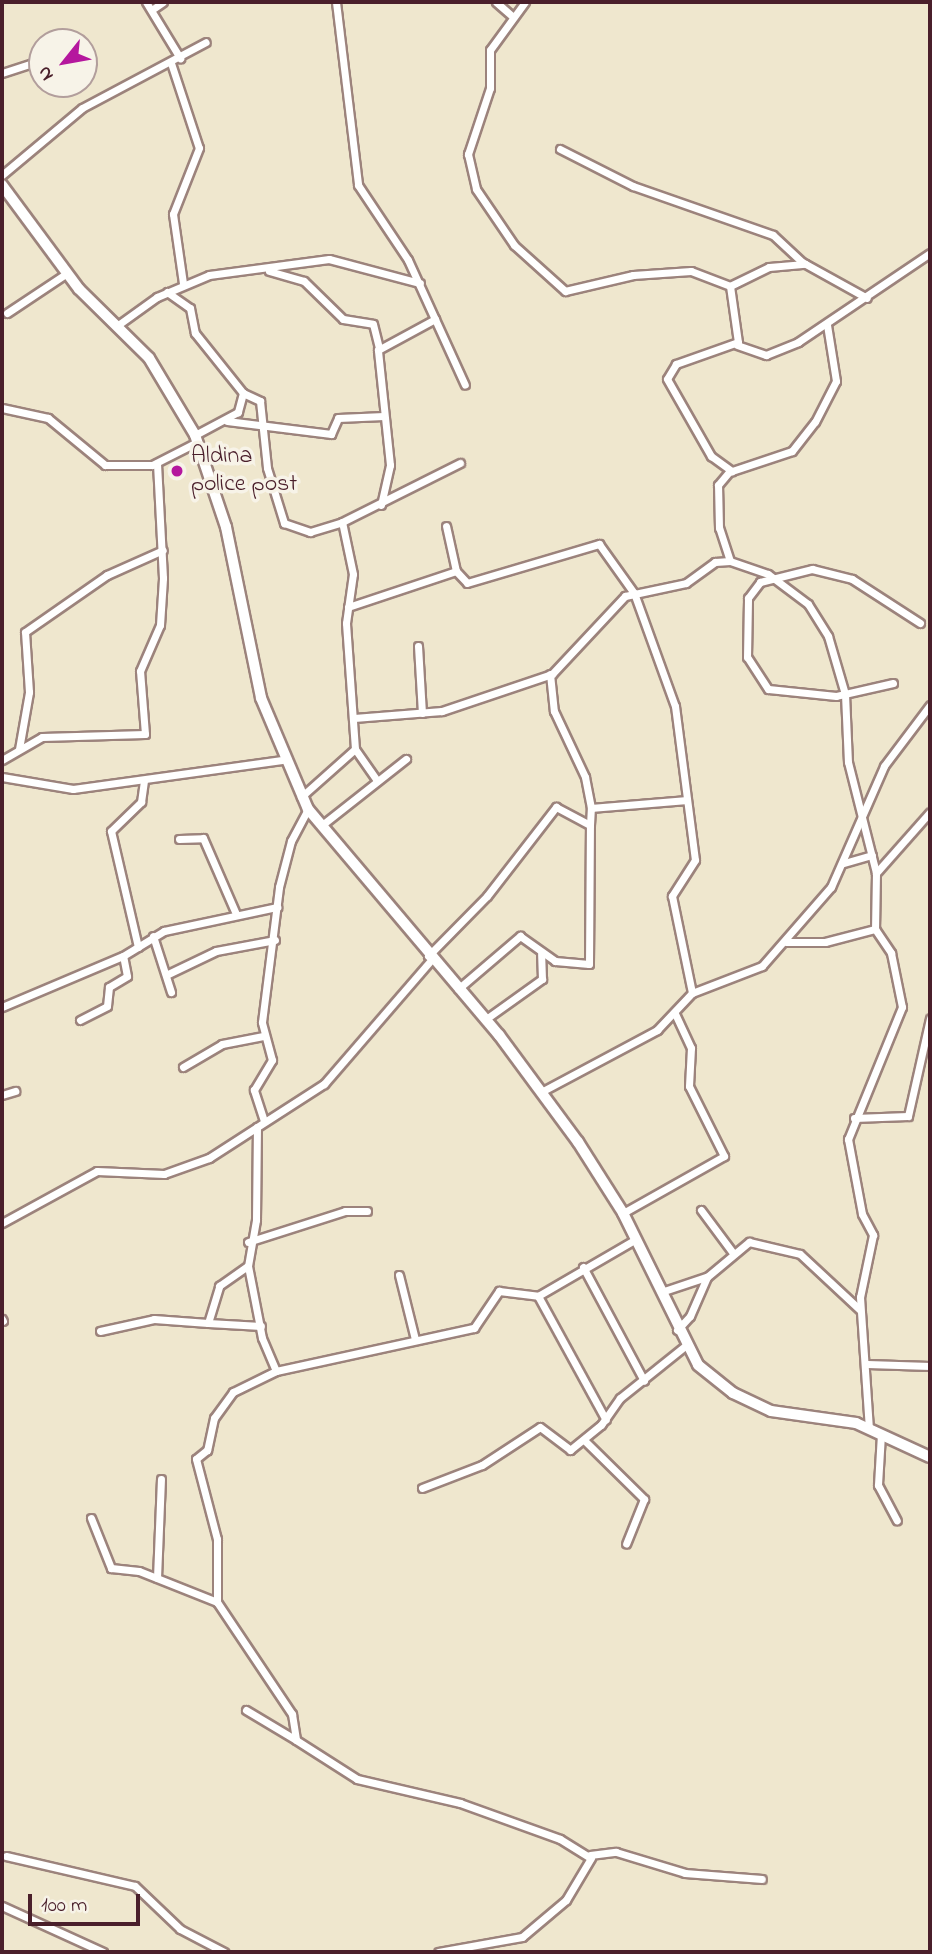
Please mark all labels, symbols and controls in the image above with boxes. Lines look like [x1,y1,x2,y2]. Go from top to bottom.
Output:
north arrow [28,28,98,98]
text: N [31,61,61,86]
place label: Aldina police post [191,443,297,499]
marker: Aldina police post [169,463,185,479]
scale bar [32,1881,144,1925]
text: 100 m [41,1891,87,1921]

